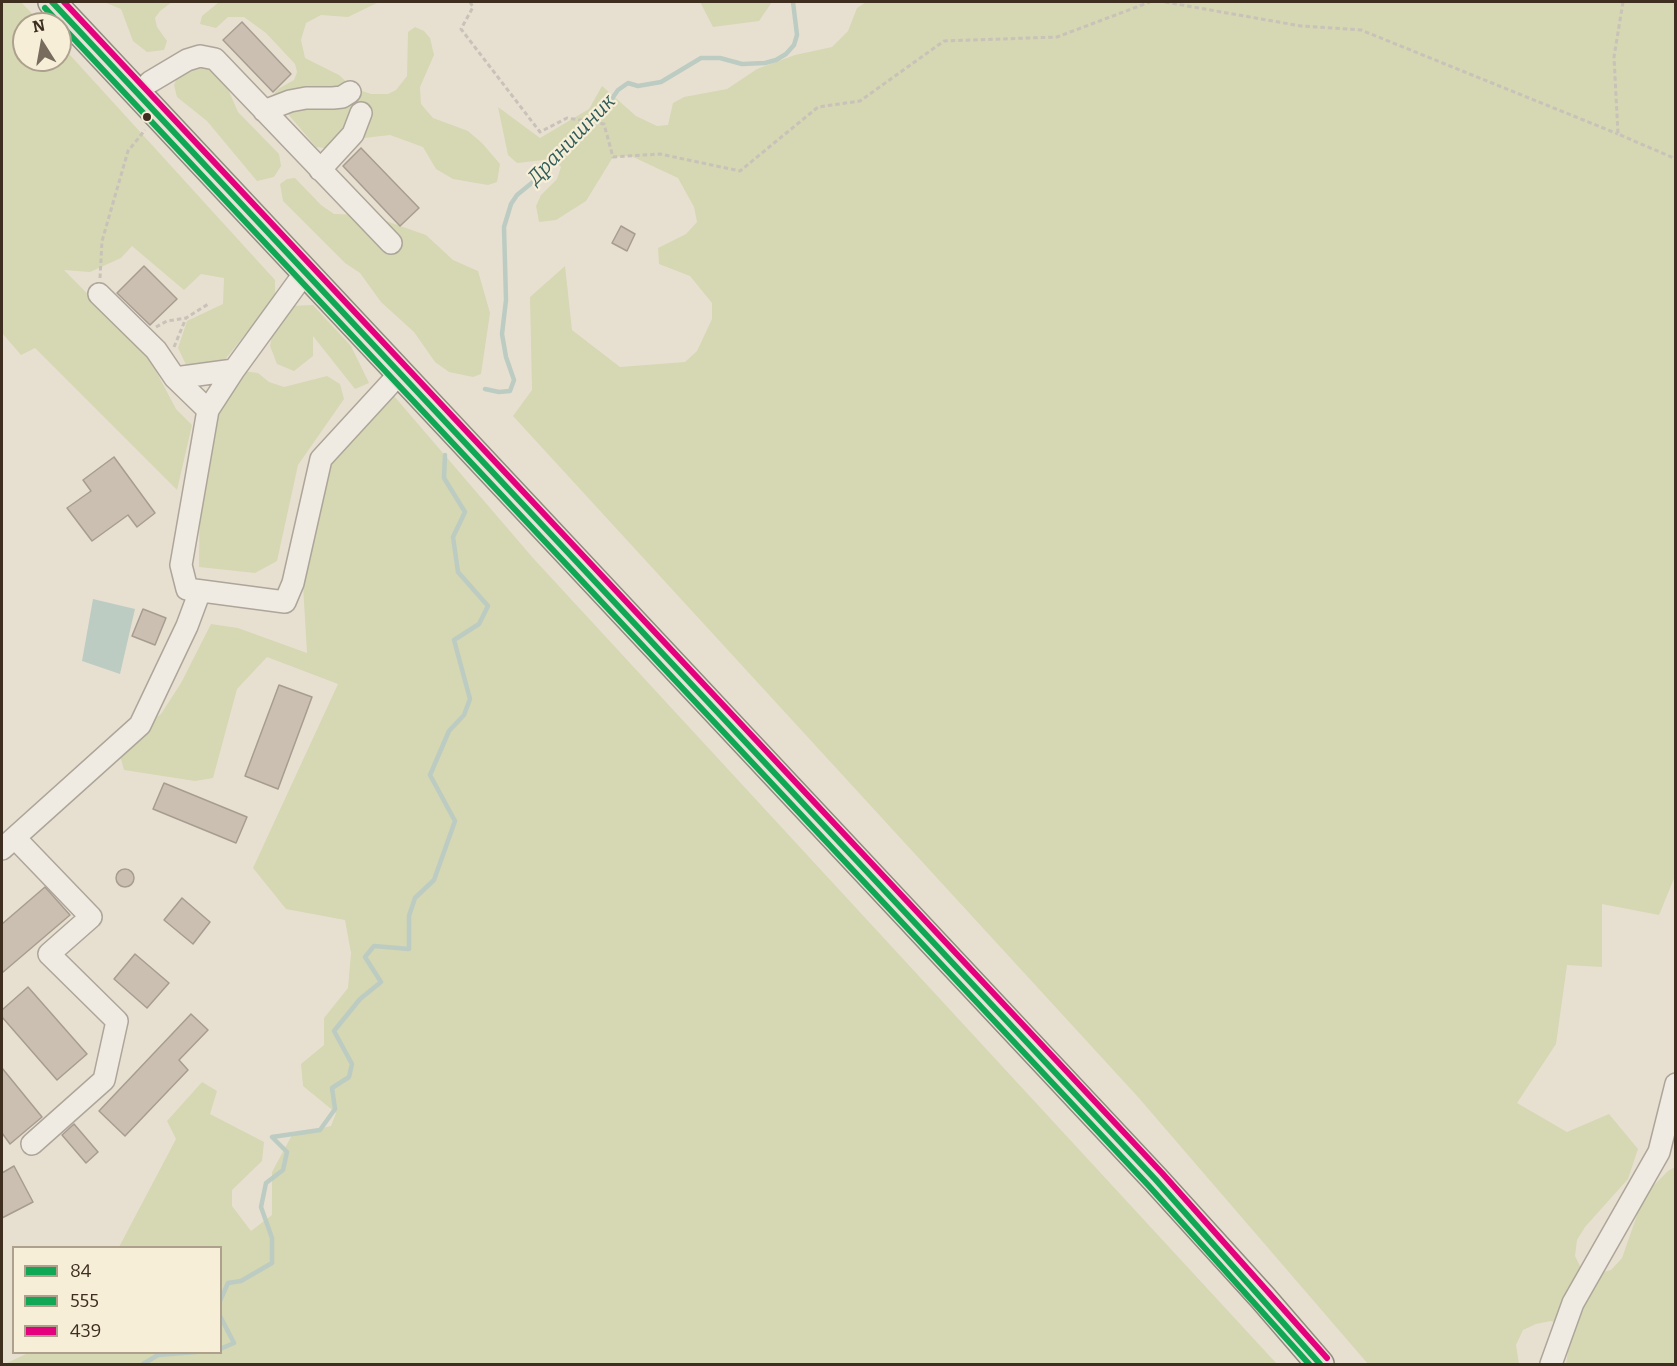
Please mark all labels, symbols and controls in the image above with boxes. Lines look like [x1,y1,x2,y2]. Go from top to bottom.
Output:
north arrow [12,12,72,72]
text: N [31,15,47,36]
water label: Дранишник [523,90,621,190]
unlabelled marker [141,111,153,123]
legend [12,1246,222,1354]
text: 84 [70,1260,91,1282]
text: 555 [70,1290,99,1312]
text: 439 [70,1320,101,1342]

